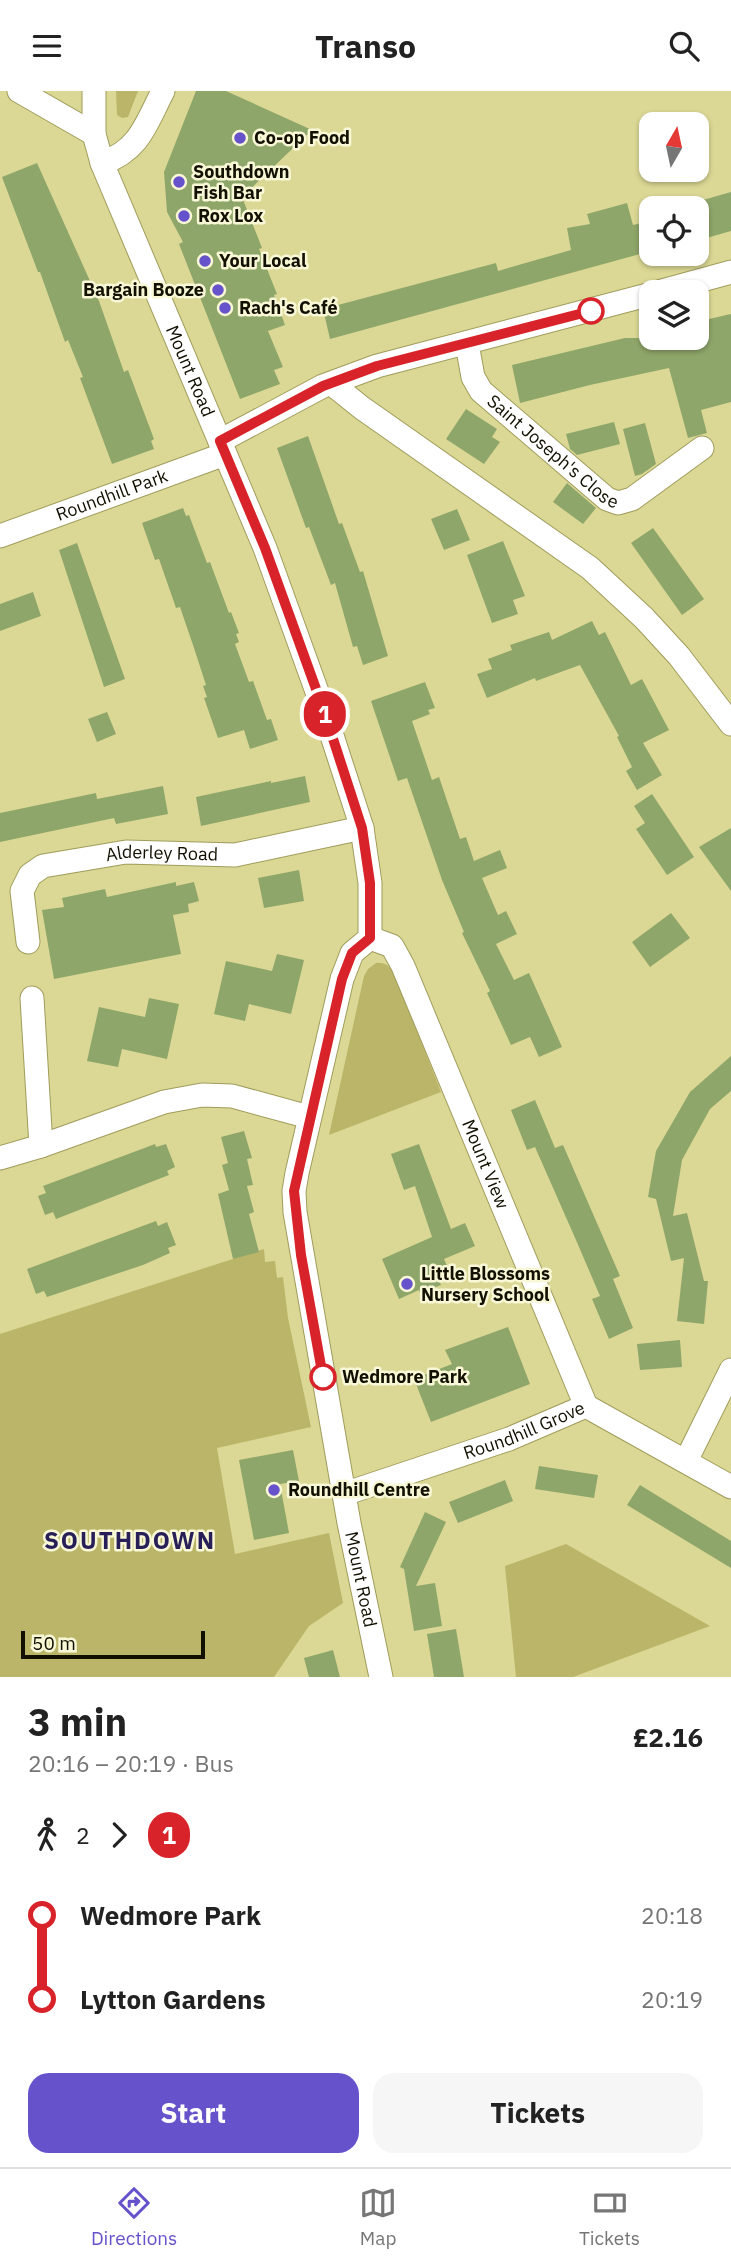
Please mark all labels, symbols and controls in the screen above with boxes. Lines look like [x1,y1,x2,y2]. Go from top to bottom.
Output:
text: Transo [315,25,416,67]
icon: menu [28,27,66,65]
icon: search [665,27,703,65]
north arrow [639,112,709,182]
map controls [639,112,709,350]
place label: Co-op Food [254,126,350,149]
marker: Co-op Food [232,130,248,146]
place label: Southdown Fish Bar [193,160,290,204]
marker: Southdown Fish Bar [171,174,187,190]
button: locate [639,196,709,266]
place label: Rox Lox [198,204,263,227]
marker: Rox Lox [176,208,192,224]
place label: Your Local [219,249,307,272]
marker: Your Local [197,253,213,269]
place label: Bargain Booze [83,278,204,301]
button: layers [639,280,709,350]
marker: Bargain Booze [210,282,226,298]
place label: Rach's Café [239,296,338,319]
unlabelled marker [578,298,604,324]
marker: Rach's Café [217,300,233,316]
street label: Mount Road [161,322,220,420]
street label: Saint Joseph's Close [482,389,622,513]
street label: Roundhill Park [53,464,171,526]
line badge: 1 [302,691,348,737]
text: 1 [318,698,332,730]
street label: Alderley Road [104,840,218,866]
street label: Mount View [457,1116,515,1212]
place label: Little Blossoms Nursery School [421,1262,550,1306]
marker: Little Blossoms Nursery School [399,1276,415,1292]
marker: Wedmore Park [310,1364,336,1390]
place label: Wedmore Park [342,1365,468,1388]
street label: Roundhill Grove [460,1396,588,1464]
place label: Roundhill Centre [288,1478,430,1501]
marker: Roundhill Centre [266,1482,282,1498]
district label: SOUTHDOWN [44,1524,216,1556]
street label: Mount Road [340,1529,382,1629]
scale bar [21,1628,205,1660]
text: 50 m [32,1631,76,1655]
text: 3 min [28,1697,127,1746]
text: £2.16 [633,1720,703,1754]
text: 20:16 – 20:19 · Bus [28,1748,234,1778]
icon: walk [28,1816,66,1854]
icon: forward [100,1816,138,1854]
text: 1 [162,1819,176,1851]
text: 2 [76,1820,90,1850]
text: Wedmore Park [80,1898,261,1932]
text: 20:18 [641,1900,703,1930]
text: Lytton Gardens [80,1982,266,2016]
text: 20:19 [641,1984,703,2014]
button: Start [28,2073,359,2153]
button: Tickets [373,2073,703,2153]
tab: Directions [91,2184,177,2250]
tab: Map [359,2184,397,2250]
tab: Tickets [579,2184,640,2250]

